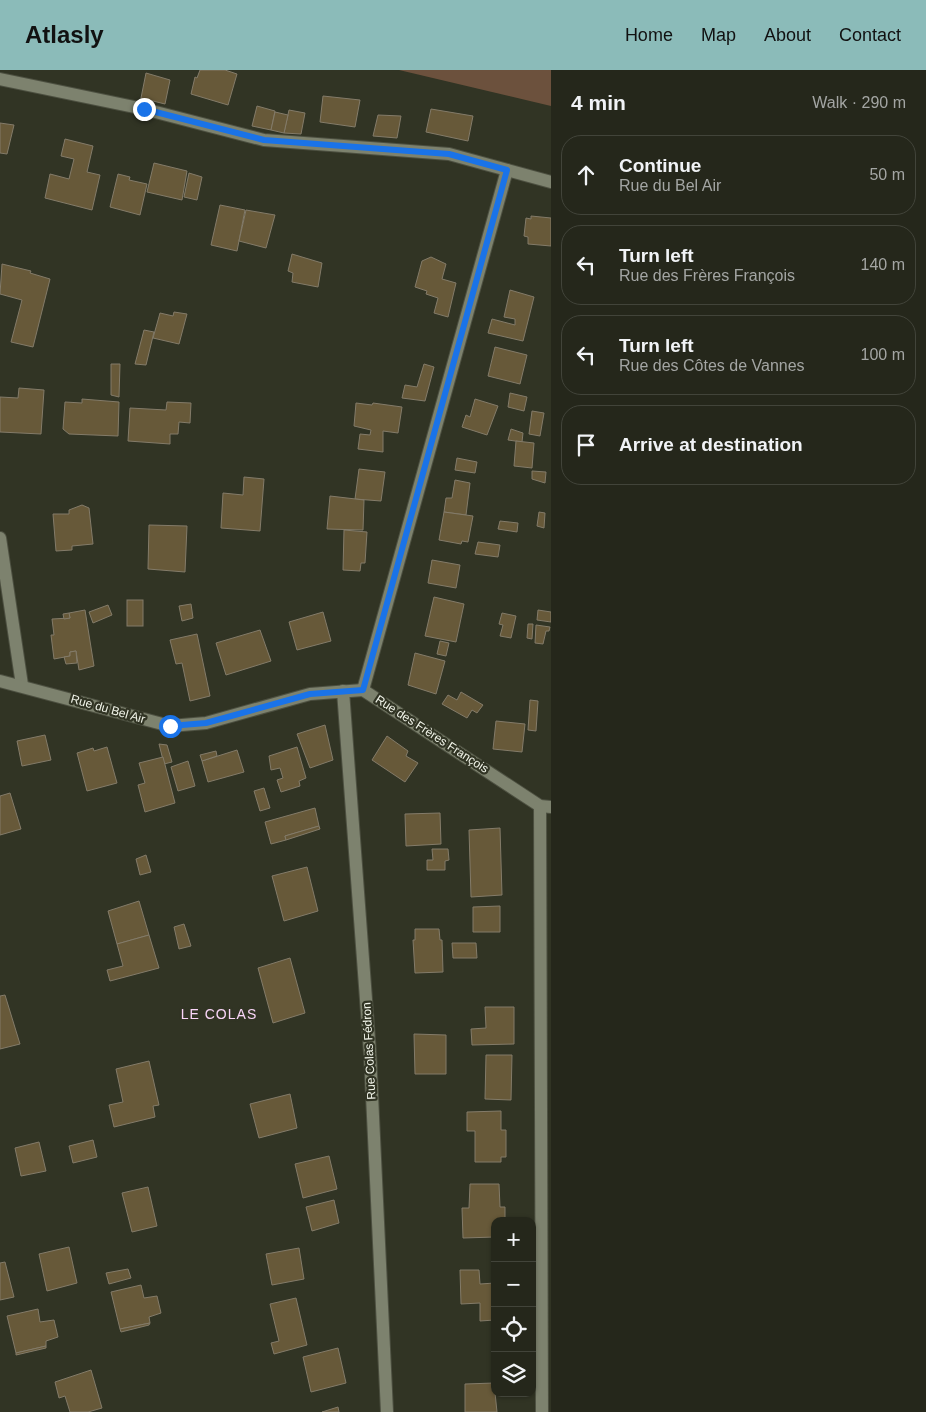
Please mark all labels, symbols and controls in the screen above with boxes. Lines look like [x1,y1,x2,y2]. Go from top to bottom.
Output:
text: Atlasly [25,21,104,48]
text: Home [625,25,673,45]
text: Map [701,25,736,45]
text: About [764,25,811,45]
text: Contact [839,25,901,45]
text: 4 min [571,91,626,114]
text: Walk · 290 m [812,94,906,111]
route end [133,98,156,121]
text: Continue [619,155,701,176]
icon: ahead [572,161,600,189]
text: 50 m [869,166,905,183]
text: Rue du Bel Air [619,177,721,194]
text: Turn left [619,245,694,266]
icon: left [572,251,600,279]
text: 140 m [861,256,905,273]
text: Rue des Frères François [619,267,795,284]
text: Turn left [619,335,694,356]
icon: left [572,341,600,369]
text: 100 m [861,346,905,363]
text: Rue des Côtes de Vannes [619,357,805,374]
icon: arrive [572,431,600,459]
text: Arrive at destination [619,434,803,455]
street label: Rue du Bel Air [69,692,147,726]
street label: Rue des Frères François [373,692,491,776]
route start [159,715,182,738]
street label: Rue Colas Fédron [359,1002,379,1100]
district label: LE COLAS [181,1006,257,1022]
map controls [491,1217,536,1397]
button: + [491,1217,536,1262]
button: − [491,1262,536,1307]
button: locate [491,1307,536,1352]
button: layers [491,1352,536,1397]

